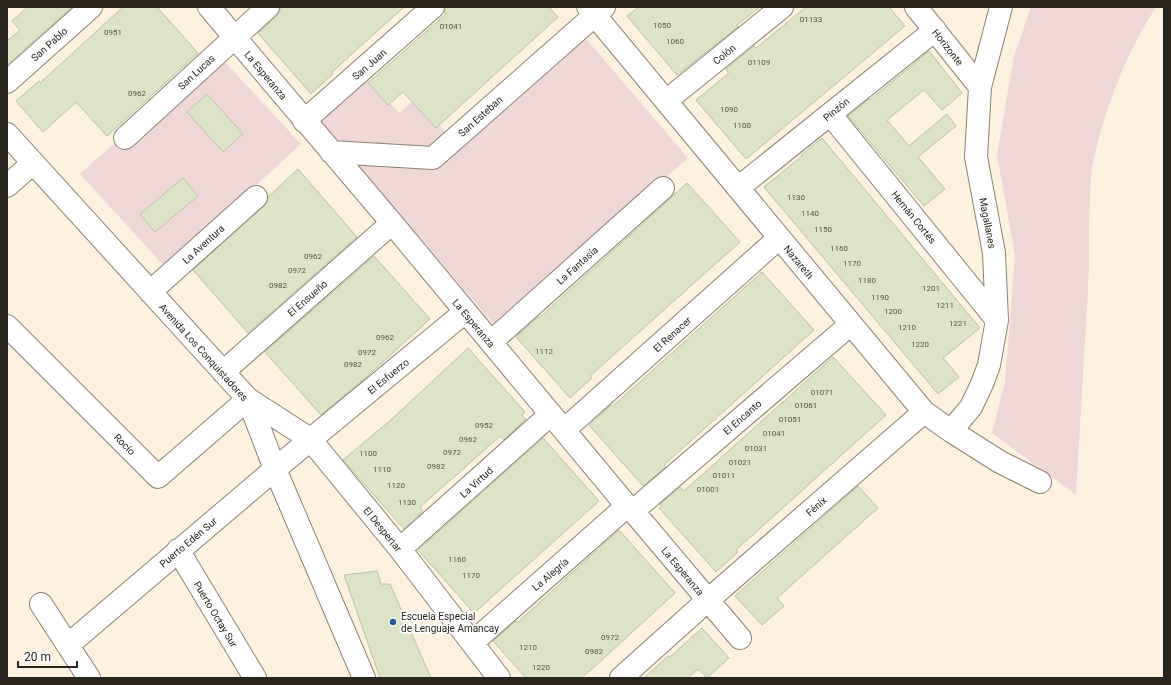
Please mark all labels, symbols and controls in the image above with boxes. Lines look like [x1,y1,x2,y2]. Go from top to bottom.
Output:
house number: 01133 [800,15,822,24]
house number: 1050 [653,21,671,30]
house number: 01041 [440,22,462,31]
street label: San Pablo [29,25,70,63]
street label: Horizonte [930,27,965,68]
house number: 0951 [104,28,122,37]
house number: 1060 [666,37,684,46]
street label: Colón [711,42,738,67]
street label: San Juan [350,47,389,82]
street label: La Esperanza [242,49,289,102]
street label: San Lucas [176,53,217,92]
house number: 01109 [748,58,770,67]
house number: 0962 [128,89,146,98]
street label: San Esteban [456,94,505,139]
street label: Pinzón [821,96,852,123]
house number: 1090 [720,105,738,114]
house number: 1100 [733,121,751,130]
street label: Hernán Cortés [889,189,938,246]
house number: 1130 [787,193,805,202]
street label: Magallanes [977,197,998,249]
house number: 1140 [801,209,819,218]
street label: La Aventura [180,223,227,266]
house number: 1150 [814,225,832,234]
street label: Nazareth [781,243,816,281]
street label: La Fantasía [555,244,600,287]
house number: 1160 [830,244,848,253]
house number: 0962 [304,252,322,261]
house number: 1170 [843,259,861,268]
house number: 0972 [288,266,306,275]
house number: 1180 [858,276,876,285]
street label: El Ensueño [285,278,330,319]
house number: 0982 [269,281,287,290]
house number: 1201 [922,284,940,293]
house number: 1190 [871,293,889,302]
street label: La Esperanza [450,297,497,350]
street label: Avenida Los Conquistadores [157,301,250,403]
house number: 1211 [936,301,954,310]
house number: 1200 [884,307,902,316]
street label: El Renacer [651,314,694,354]
house number: 1221 [949,319,967,328]
house number: 1210 [898,323,916,332]
house number: 0962 [376,333,394,342]
house number: 1220 [911,340,929,349]
house number: 1112 [535,347,553,356]
house number: 0972 [358,348,376,357]
street label: El Esfuerzo [366,356,411,396]
house number: 0982 [344,360,362,369]
house number: 01071 [811,388,833,397]
street label: El Encanto [721,398,764,437]
house number: 01061 [795,401,817,410]
house number: 01051 [779,415,801,424]
house number: 0952 [475,421,493,430]
house number: 01041 [763,429,785,438]
street label: Rocío [112,432,138,457]
house number: 0962 [459,435,477,444]
house number: 01031 [745,444,767,453]
house number: 0972 [443,448,461,457]
house number: 1100 [359,449,377,458]
house number: 01021 [729,458,751,467]
house number: 0982 [427,462,445,471]
house number: 1110 [373,465,391,474]
street label: La Virtud [458,465,495,500]
house number: 01011 [713,471,735,480]
house number: 1120 [387,481,405,490]
house number: 01001 [697,485,719,494]
street label: Fénix [804,494,829,518]
house number: 1130 [398,498,416,507]
street label: El Despertar [361,505,404,554]
street label: Puerto Edén Sur [157,515,220,570]
street label: La Esperanza [659,545,706,598]
house number: 1160 [448,555,466,564]
street label: La Alegría [530,556,571,593]
house number: 1170 [462,571,480,580]
street label: Puerto Octay Sur [192,579,240,650]
place label: Escuela Especial de Lenguaje Amancay [401,611,499,634]
marker: Escuela Especial de Lenguaje Amancay [388,617,398,627]
house number: 0972 [601,633,619,642]
scale bar [18,643,77,669]
house number: 1210 [519,643,537,652]
house number: 0982 [585,647,603,656]
text: 20 m [24,650,51,664]
house number: 1220 [532,663,550,672]

